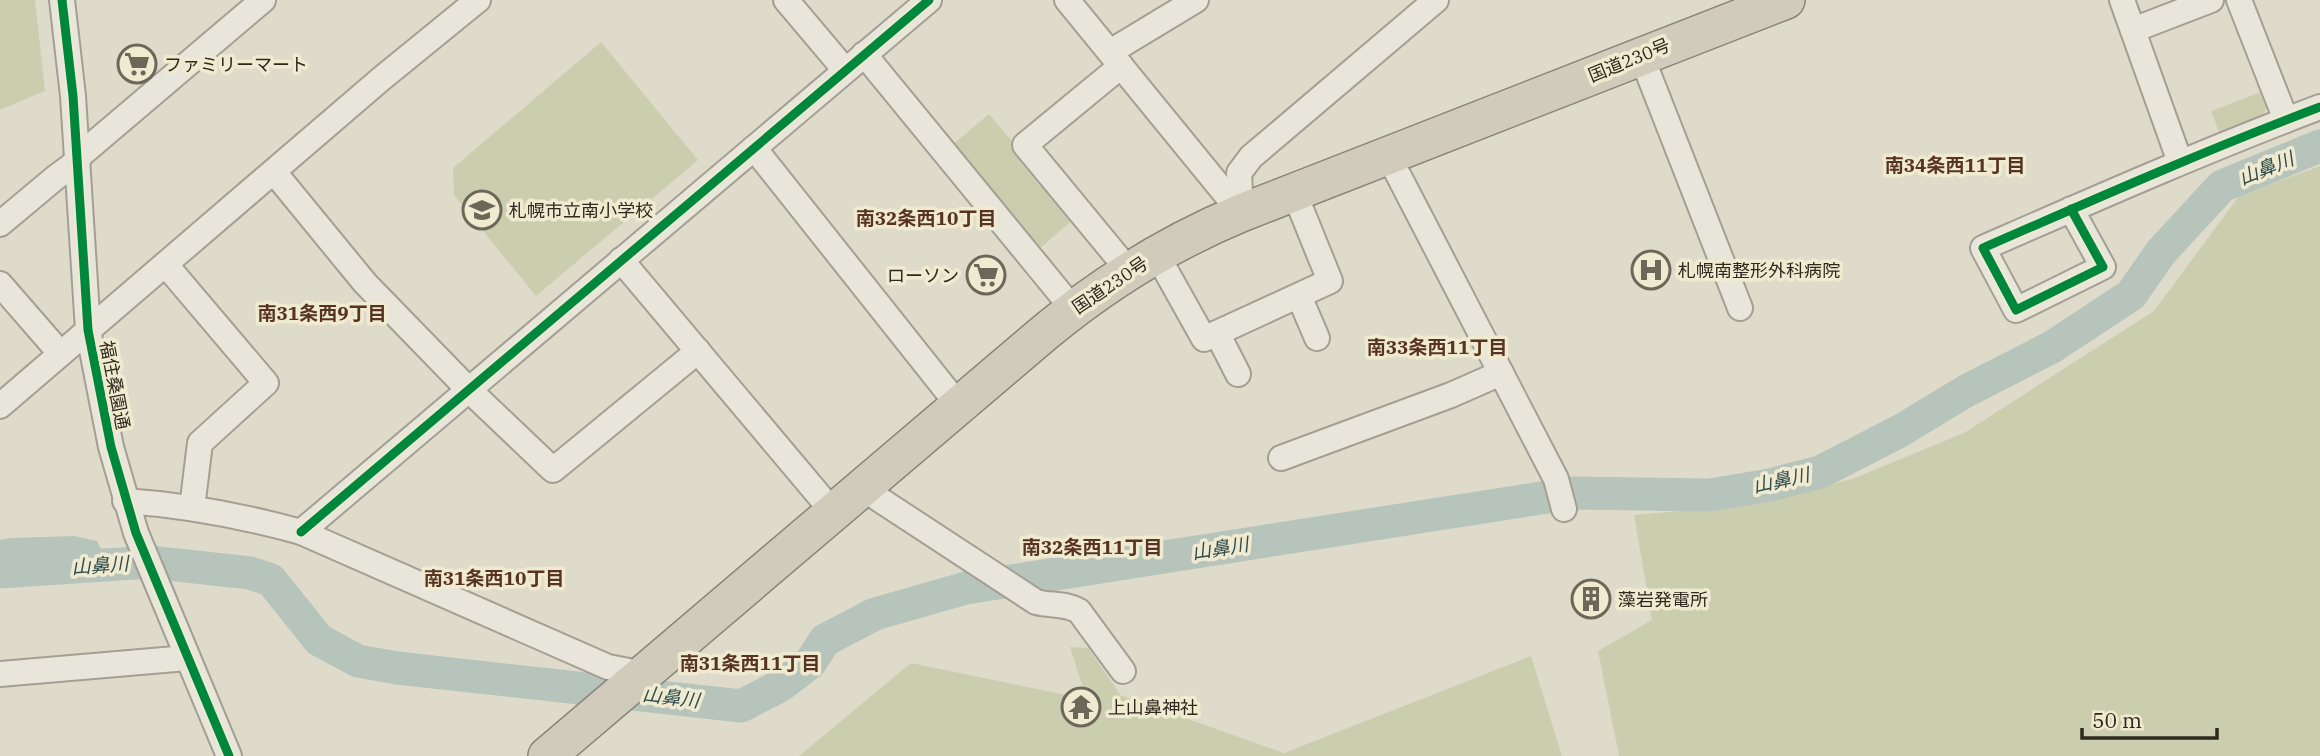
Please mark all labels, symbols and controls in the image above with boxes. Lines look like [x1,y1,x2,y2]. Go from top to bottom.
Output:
street label: 国道230号 [1585,33,1673,87]
supermarket icon: ファミリーマート [116,43,158,85]
place label: ファミリーマート [164,53,308,76]
water label: 山鼻川 [2235,145,2299,190]
district label: 南34条西11丁目 [1885,153,2025,177]
school or university icon: 札幌市立南小学校 [461,189,503,231]
place label: 札幌市立南小学校 [509,199,653,222]
district label: 南32条西10丁目 [856,206,996,230]
hospital icon: 札幌南整形外科病院 [1630,249,1672,291]
street label: 国道230号 [1068,251,1152,319]
supermarket icon: ローソン [965,254,1007,296]
place label: 札幌南整形外科病院 [1678,259,1840,282]
place label: ローソン [887,264,959,287]
district label: 南31条西9丁目 [257,301,387,325]
district label: 南33条西11丁目 [1367,335,1507,359]
street label: 福住桑園通 [95,339,135,431]
water label: 山鼻川 [1751,462,1813,498]
water label: 山鼻川 [1190,531,1252,564]
district label: 南32条西11丁目 [1022,535,1162,559]
water label: 山鼻川 [71,551,131,579]
district label: 南31条西10丁目 [424,566,564,590]
building icon: 藻岩発電所 [1570,578,1612,620]
place label: 藻岩発電所 [1618,588,1708,611]
district label: 南31条西11丁目 [680,651,820,675]
water label: 山鼻川 [641,682,703,713]
temple icon: 上山鼻神社 [1060,686,1102,728]
place label: 上山鼻神社 [1108,696,1198,719]
scale bar [2082,696,2217,740]
text: 50 m [2092,706,2142,734]

